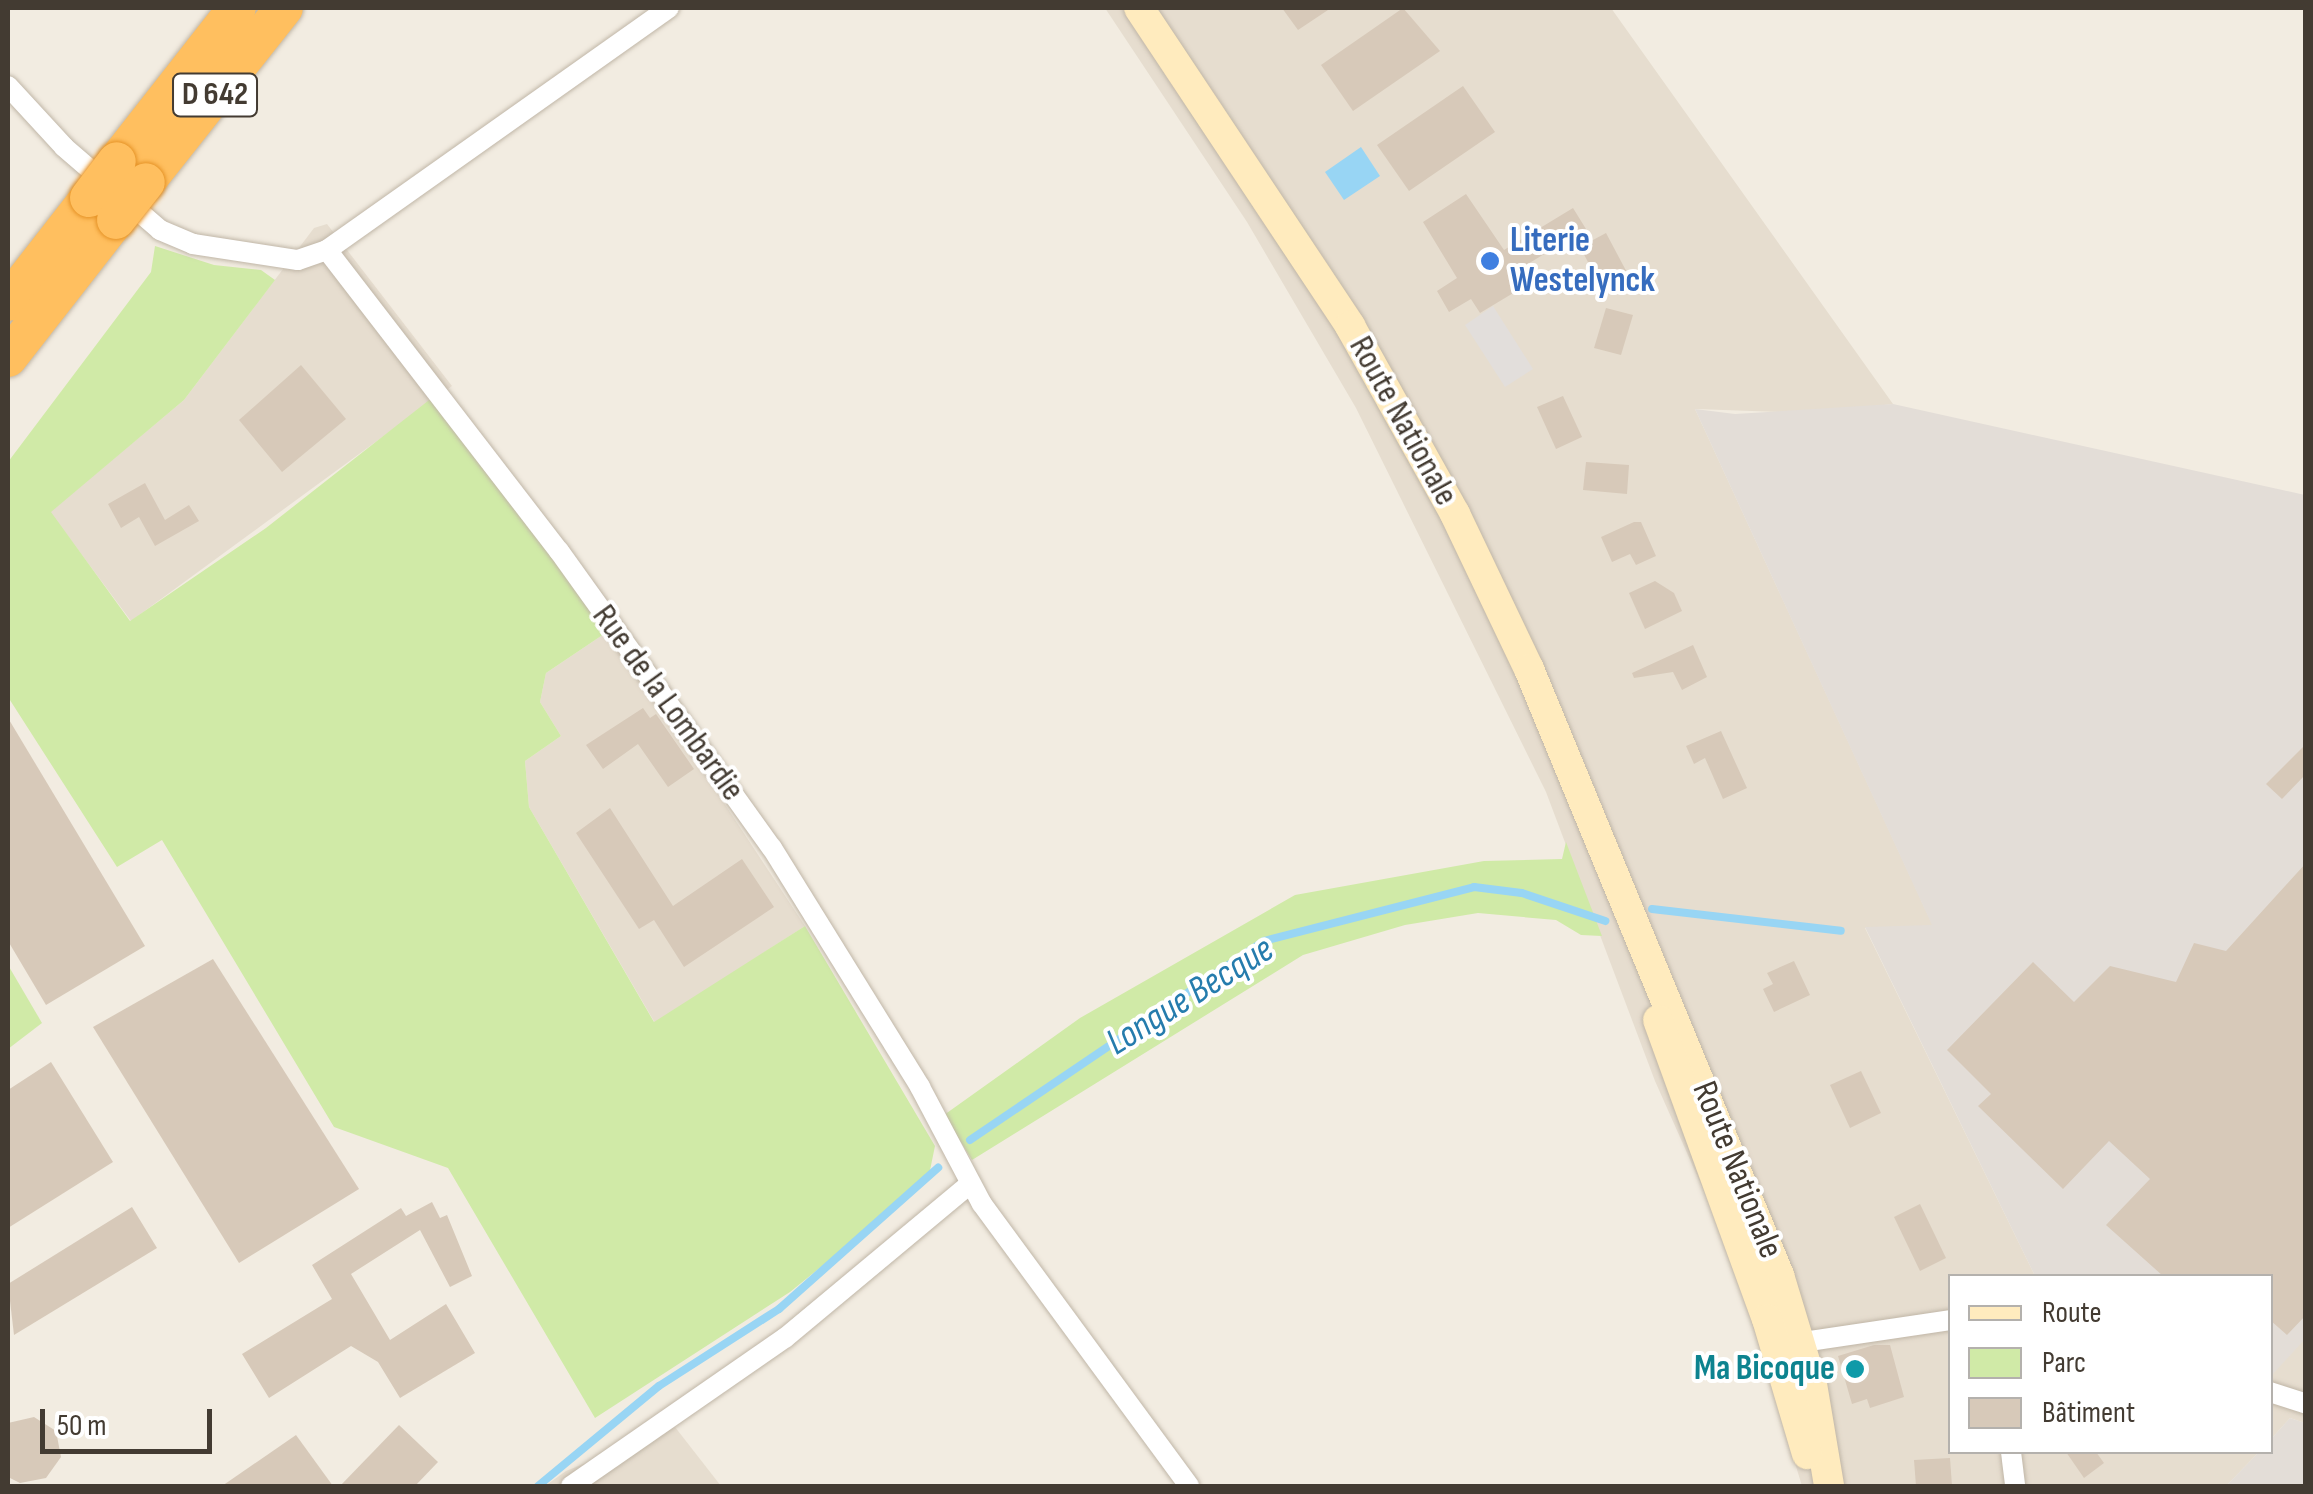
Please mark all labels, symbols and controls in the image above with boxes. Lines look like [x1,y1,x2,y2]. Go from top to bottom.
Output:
road number: D 642 [170,68,260,122]
place label: Literie Westelynck [1510,220,1655,302]
marker: Literie Westelynck [1479,250,1501,272]
street label: Route Nationale [1339,329,1467,513]
street label: Rue de la Lombardie [583,597,753,809]
water label: Longue Becque [1098,927,1282,1065]
street label: Route Nationale [1683,1075,1791,1265]
legend [1948,1274,2273,1454]
text: Route [2042,1295,2101,1331]
text: Parc [2042,1345,2086,1381]
place label: Ma Bicoque [1694,1348,1835,1390]
marker: Ma Bicoque [1844,1358,1866,1380]
scale bar [45,1389,218,1451]
text: Bâtiment [2042,1395,2135,1431]
text: 50 m [57,1408,106,1444]

